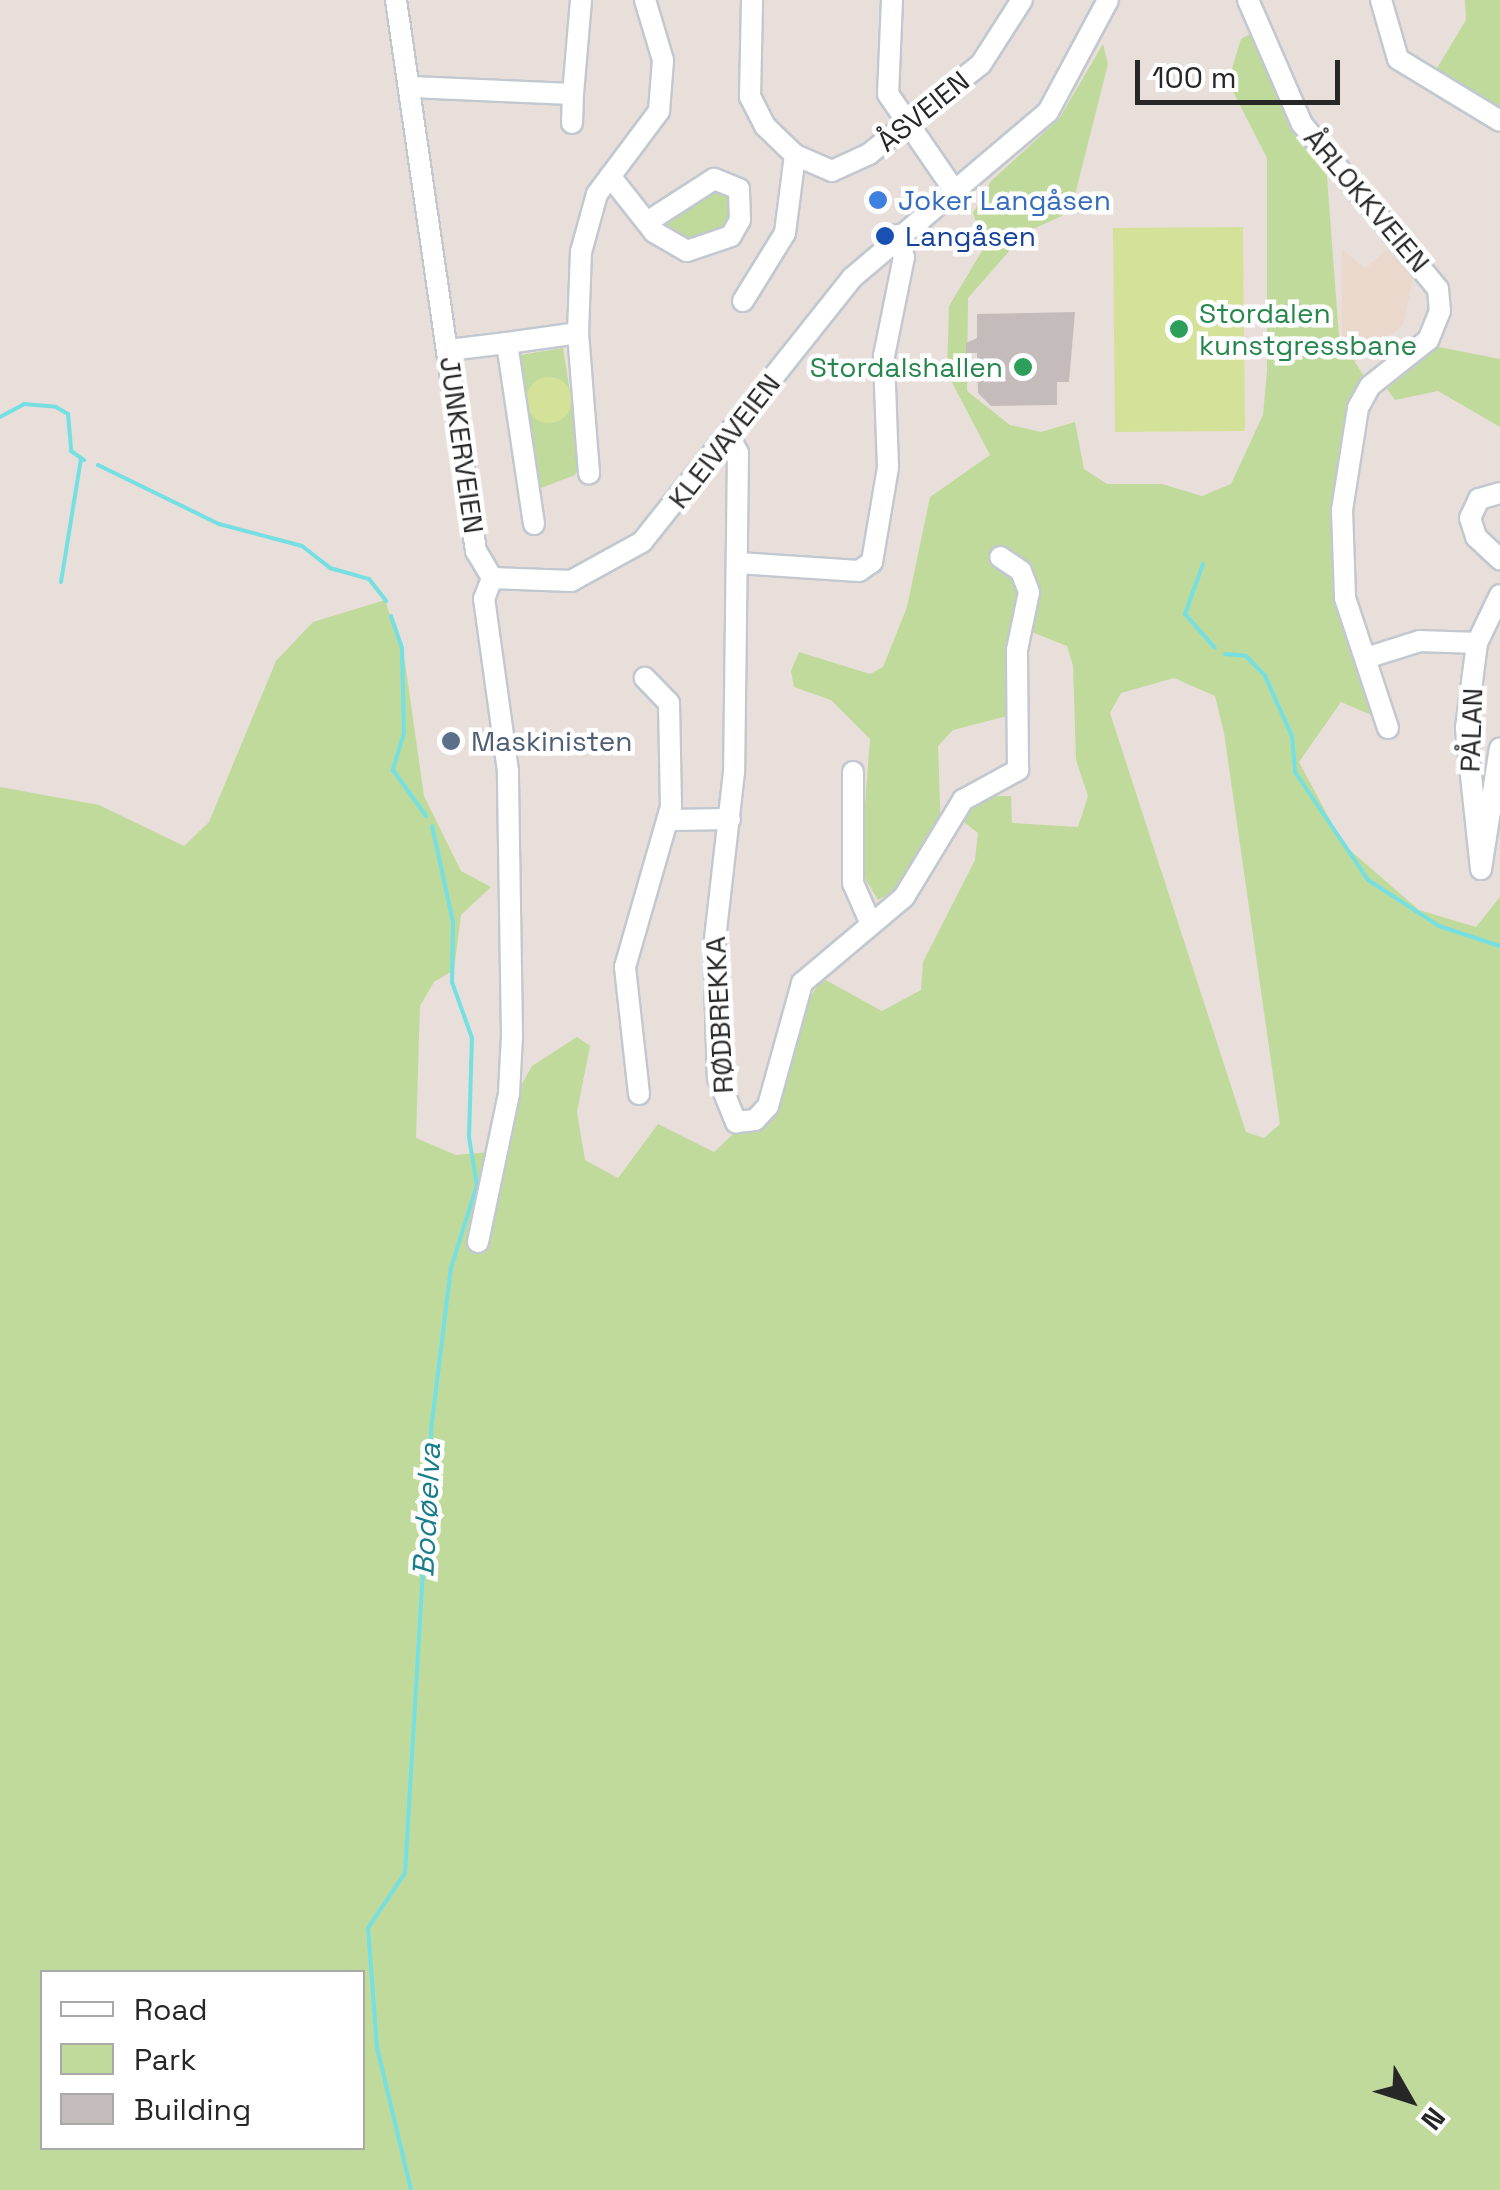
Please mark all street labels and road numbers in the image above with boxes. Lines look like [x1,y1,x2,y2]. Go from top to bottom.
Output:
street label: ÅSVEIEN [870,64,976,158]
street label: ÅRLOKKVEIEN [1297,121,1437,279]
street label: JUNKERVEIEN [433,354,491,536]
street label: KLEIVAVEIEN [661,367,787,515]
street label: PÅLAN [1453,687,1489,773]
street label: RØDBREKKA [698,936,740,1094]

